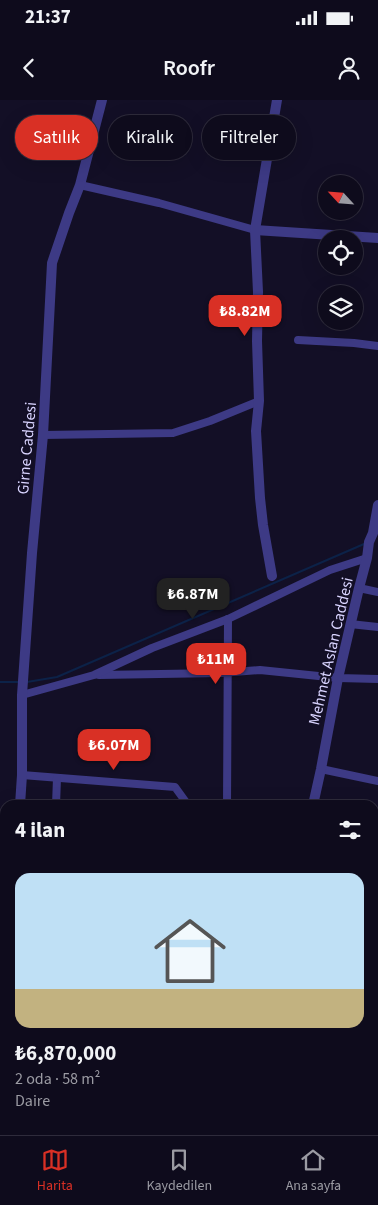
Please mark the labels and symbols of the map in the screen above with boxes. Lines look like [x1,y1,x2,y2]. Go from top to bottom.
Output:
north arrow [318,175,362,220]
pin: ₺8.82M [204,294,286,337]
street label: Girne Caddesi [12,401,42,495]
street label: Mehmet Aslan Caddesi [303,575,359,727]
pin: ₺6.87M [152,578,234,620]
pin: ₺11M [186,642,246,685]
pin: ₺6.07M [73,728,155,771]

